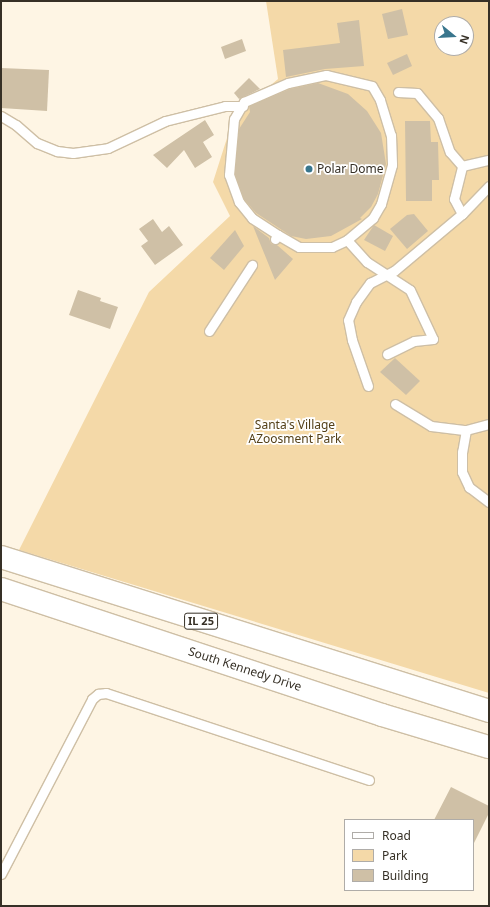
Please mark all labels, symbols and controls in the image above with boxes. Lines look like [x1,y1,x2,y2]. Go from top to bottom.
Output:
north arrow [434,16,474,56]
text: N [456,33,473,46]
place label: Polar Dome [317,162,383,176]
marker: Polar Dome [304,164,314,174]
park label: Santa's Village AZoosment Park [248,418,342,446]
road number: IL 25 [184,612,218,630]
street label: South Kennedy Drive [187,644,303,694]
legend [344,819,474,891]
text: Road [382,827,411,844]
text: Park [382,847,407,864]
text: Building [382,867,429,884]

